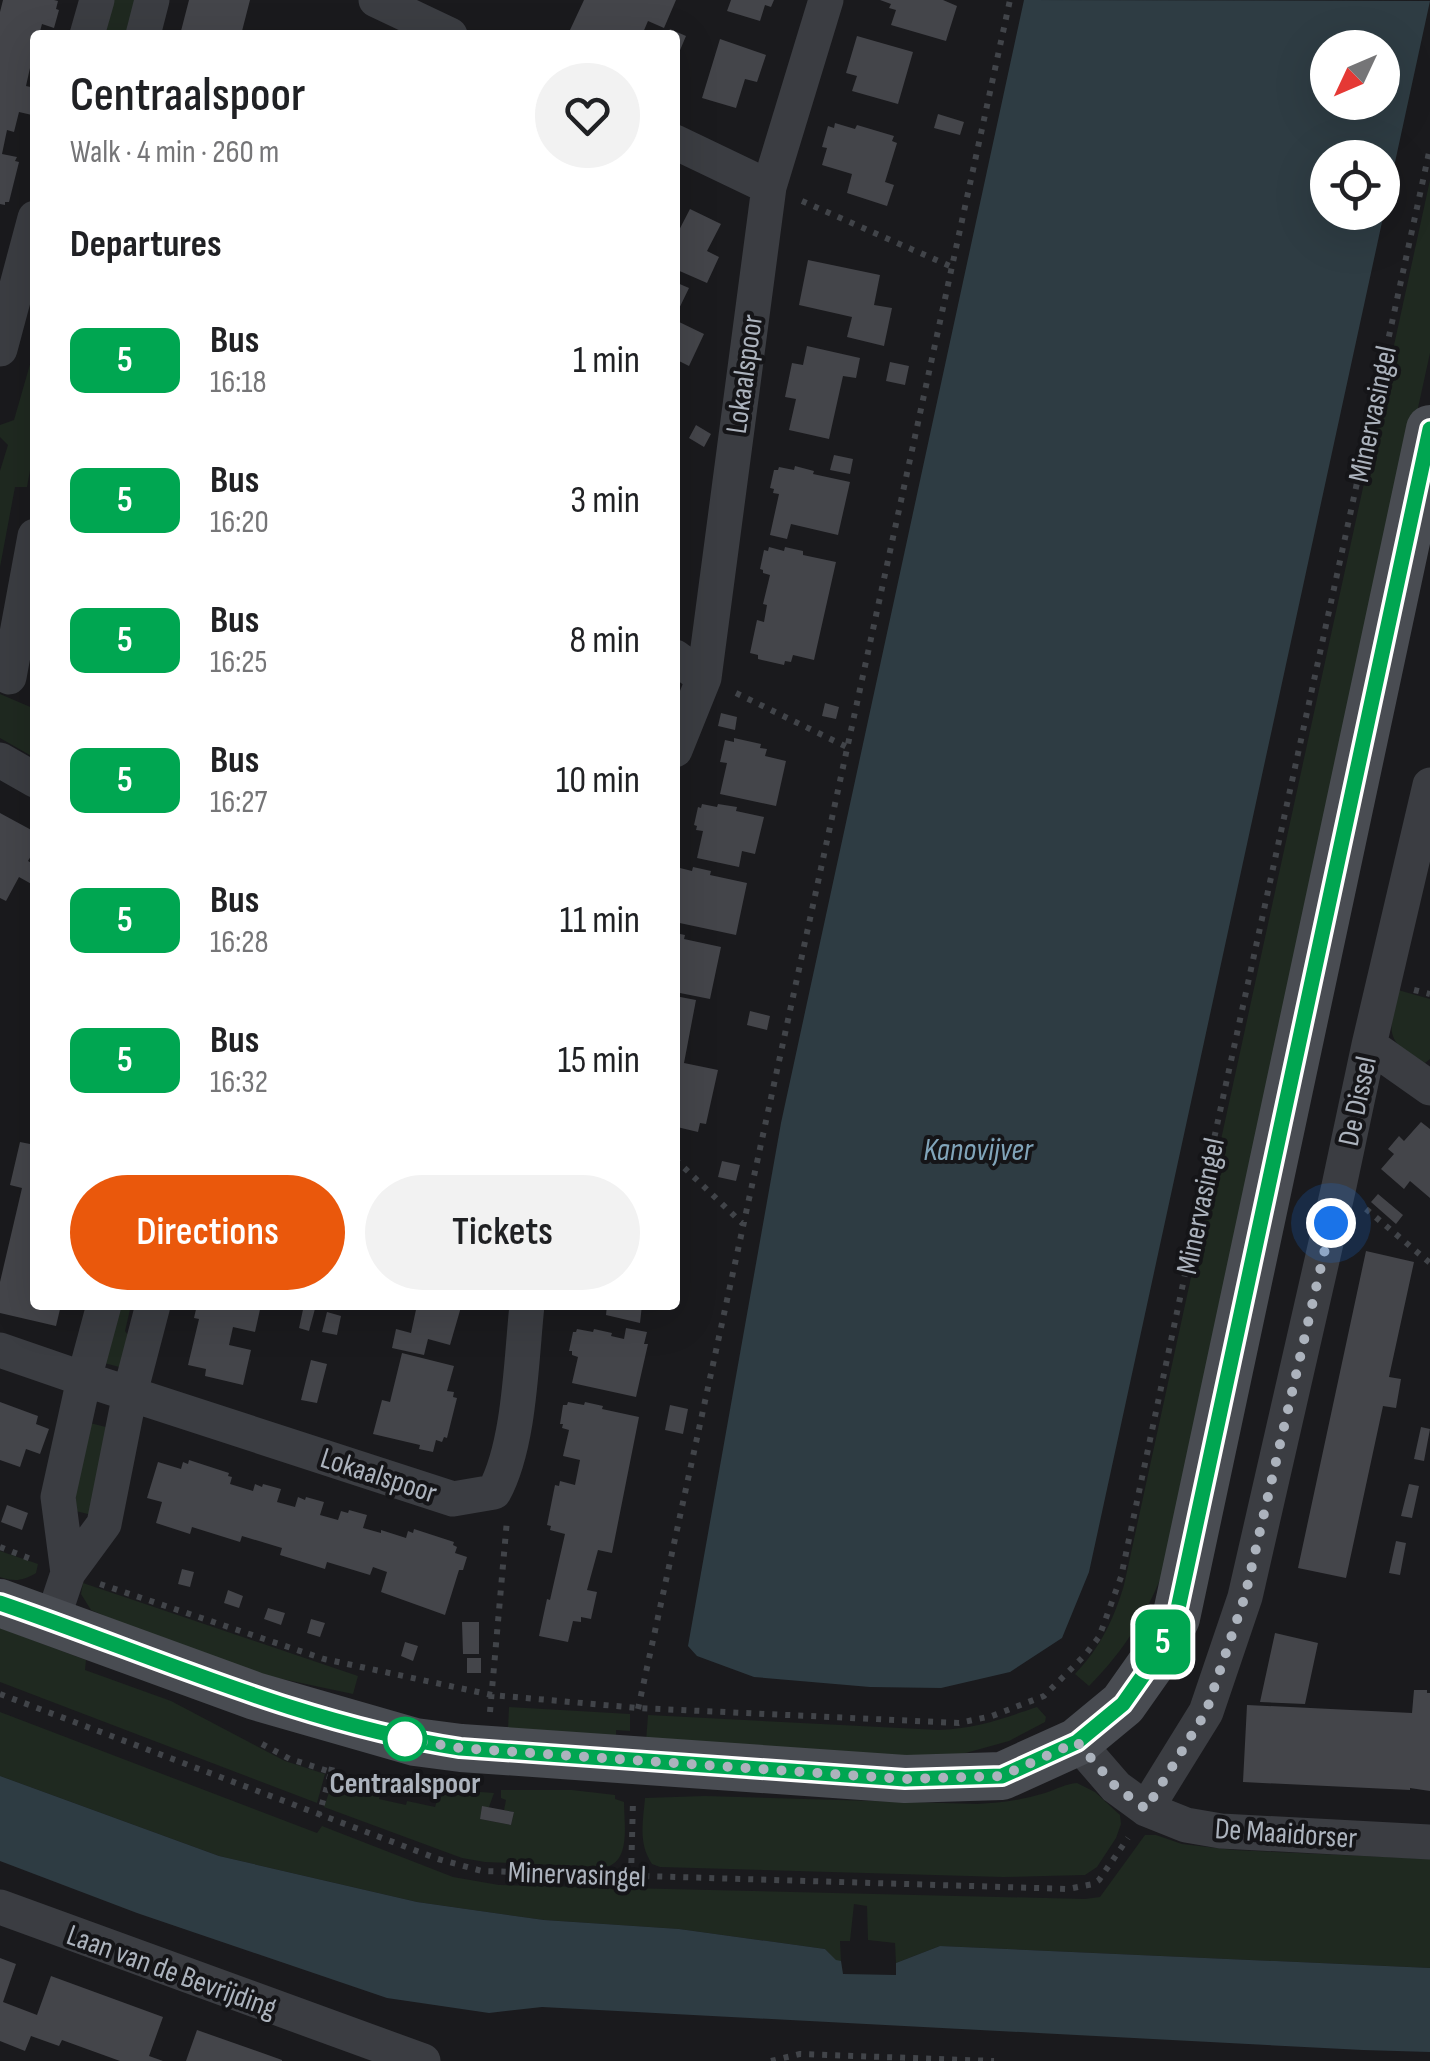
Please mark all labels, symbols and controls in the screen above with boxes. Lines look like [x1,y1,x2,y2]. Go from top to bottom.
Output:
north arrow [1310,30,1400,120]
map controls [1310,30,1400,230]
button: heart [535,63,640,168]
text: Centraalspoor [70,67,305,124]
text: Walk · 4 min · 260 m [70,133,279,172]
button: locate [1310,140,1400,230]
text: Departures [70,222,222,267]
street label: Lokaalspoor [719,312,771,436]
text: Bus [210,318,259,363]
text: 1 min [573,338,640,383]
text: 5 [117,339,133,382]
street label: Minervasingel [1341,343,1405,486]
text: 16:18 [210,363,266,402]
text: Bus [210,458,259,503]
text: 3 min [570,478,640,523]
text: 5 [117,479,133,522]
text: 16:20 [210,503,269,542]
text: Bus [210,598,259,643]
text: 8 min [570,618,640,663]
text: 5 [117,619,133,662]
text: 16:25 [210,643,267,682]
text: Bus [210,738,259,783]
text: 10 min [556,758,640,803]
text: 5 [117,759,133,802]
text: 16:27 [210,783,267,822]
text: Bus [210,878,259,923]
text: 11 min [560,898,640,943]
text: 5 [117,899,133,942]
text: 16:28 [210,923,268,962]
text: Bus [210,1018,259,1063]
text: 15 min [558,1038,640,1083]
text: 5 [117,1039,133,1082]
street label: De Dissel [1331,1053,1385,1149]
text: 16:32 [210,1063,268,1102]
water label: Kanovijver [923,1131,1034,1170]
street label: Minervasingel [1169,1135,1233,1278]
button: Directions [70,1175,345,1290]
button: Tickets [365,1175,640,1290]
your location [1306,1198,1356,1248]
street label: Lokaalspoor [316,1440,442,1512]
line badge: 5 [1130,1610,1196,1674]
text: 5 [1155,1621,1171,1664]
marker: Centraalspoor [384,1718,426,1760]
place label: Centraalspoor [330,1766,480,1802]
street label: De Maaidorser [1214,1811,1359,1857]
street label: Minervasingel [507,1855,647,1895]
street label: Laan van de Bevrijding [62,1917,282,2027]

